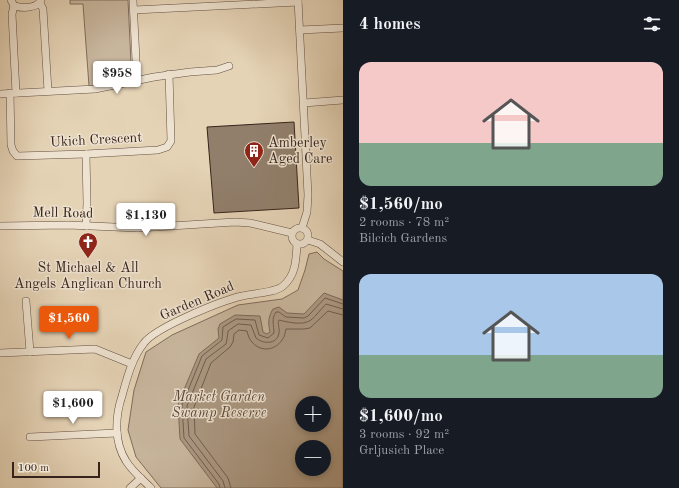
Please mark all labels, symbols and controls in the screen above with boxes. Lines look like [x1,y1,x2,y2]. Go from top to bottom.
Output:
icon: filters [641,13,663,35]
text: 4 homes [359,16,421,33]
pin: $958 [93,61,141,95]
text: $958 [102,67,132,80]
icon: home [475,88,547,160]
street label: Ukich Crescent [50,131,143,149]
place label: Amberley Aged Care [268,136,332,166]
building icon: Amberley Aged Care [243,140,265,168]
text: $1,560/mo [359,196,443,213]
pin: $1,130 [113,203,179,237]
street label: Mell Road [32,205,94,221]
text: $1,130 [125,209,167,222]
text: 2 rooms · 78 m² [359,216,449,229]
church icon: St Michael & All Angels Anglican Church [77,231,99,259]
text: Bilcich Gardens [359,232,447,245]
place label: St Michael & All Angels Anglican Church [14,261,162,291]
street label: Garden Road [158,279,236,323]
icon: home [475,300,547,372]
pin: $1,560 [36,306,102,340]
text: $1,560 [48,312,90,325]
park label: Market Garden Swamp Reserve [172,390,267,421]
pin: $1,600 [40,391,106,425]
map controls [295,396,331,476]
button: + [295,396,331,432]
text: $1,600 [52,397,94,410]
text: $1,600/mo [359,408,443,425]
text: 3 rooms · 92 m² [359,428,449,441]
button: − [295,440,331,476]
text: Grljusich Place [359,444,444,457]
scale bar [12,460,100,479]
text: 100 m [18,463,49,474]

